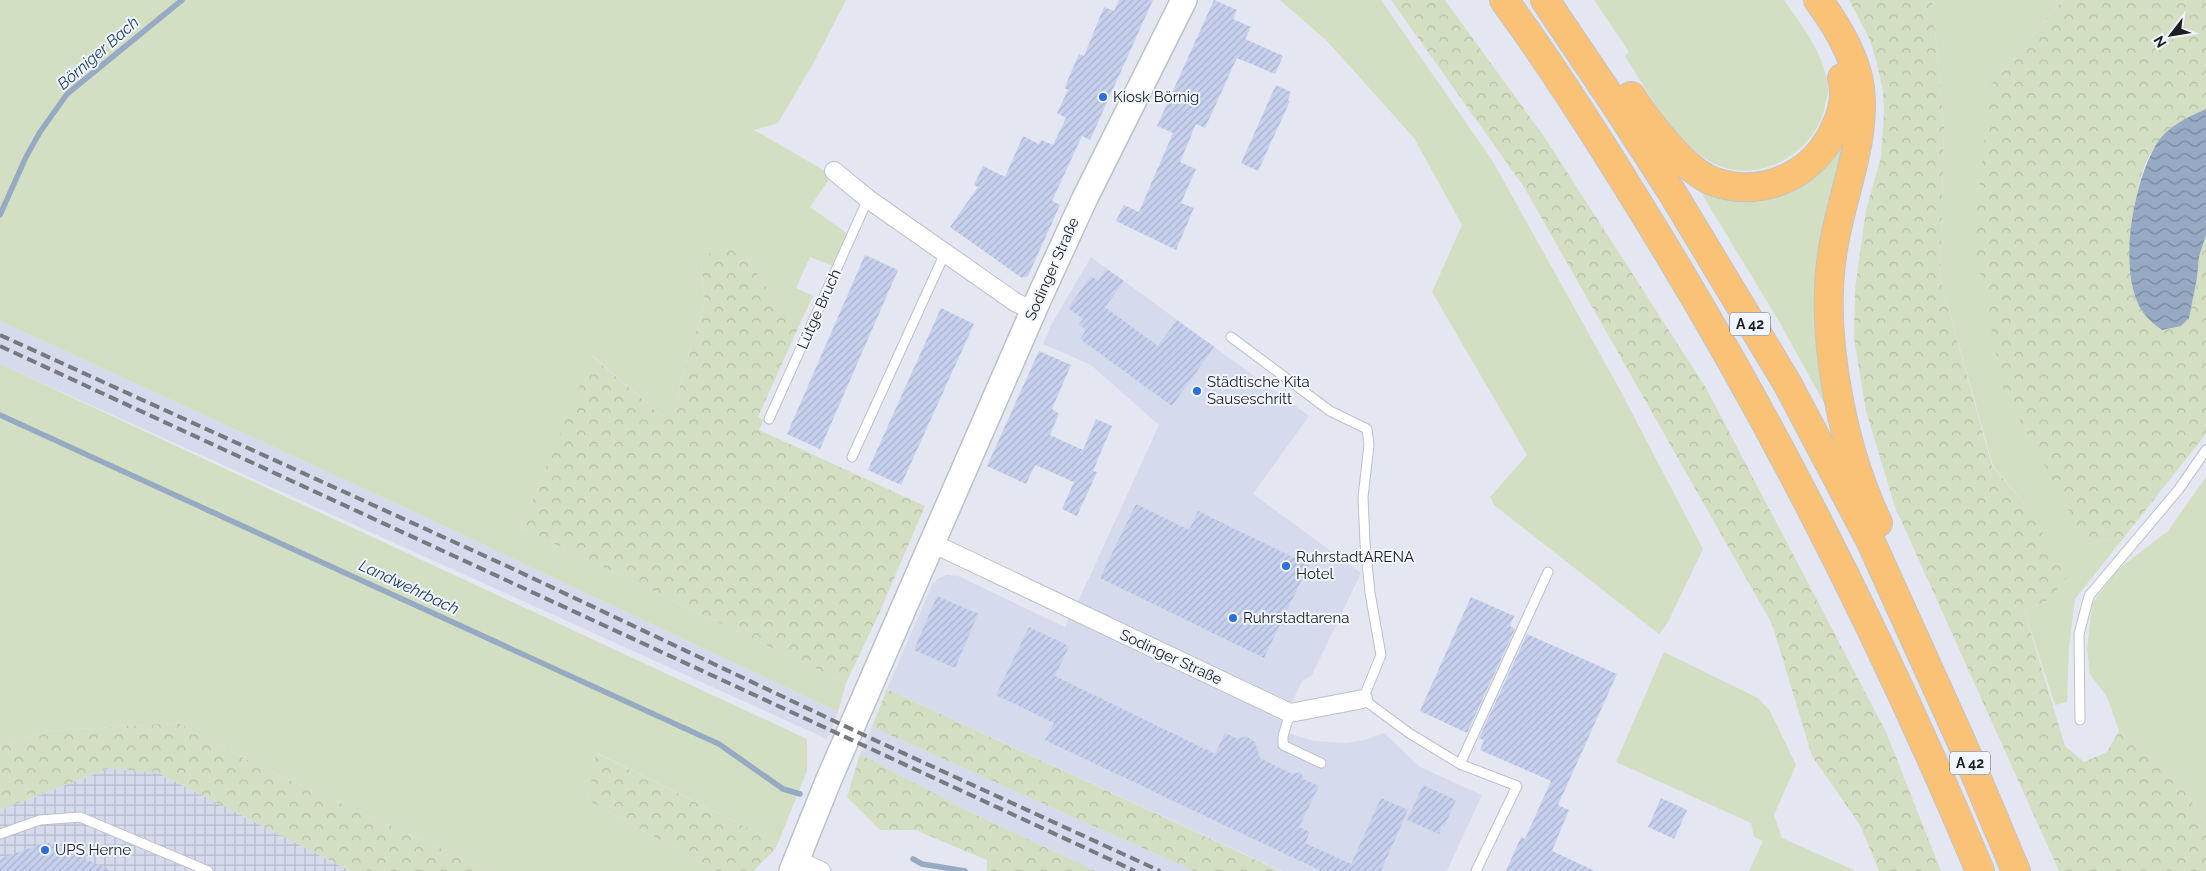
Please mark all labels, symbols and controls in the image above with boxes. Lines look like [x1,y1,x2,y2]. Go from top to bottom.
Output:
north arrow [2146,10,2196,60]
water label: Börniger Bach [53,12,143,94]
text: N [2150,33,2169,50]
place label: Kiosk Börnig [1113,88,1199,106]
marker: Kiosk Börnig [1097,91,1109,103]
street label: Sodinger Straße [1021,215,1083,323]
street label: Lütge Bruch [793,266,845,352]
road number: A 42 [1730,312,1770,336]
place label: Städtische Kita Sauseschritt [1207,373,1310,408]
marker: Städtische Kita Sauseschritt [1191,385,1203,397]
place label: RuhrstadtARENA Hotel [1296,548,1414,583]
water label: Landwehrbach [356,556,462,618]
marker: RuhrstadtARENA Hotel [1280,560,1292,572]
place label: Ruhrstadtarena [1243,609,1349,627]
marker: Ruhrstadtarena [1227,612,1239,624]
street label: Sodinger Straße [1117,625,1225,689]
road number: A 42 [1950,751,1990,774]
place label: UPS Herne [55,841,131,859]
marker: UPS Herne [39,844,51,856]

